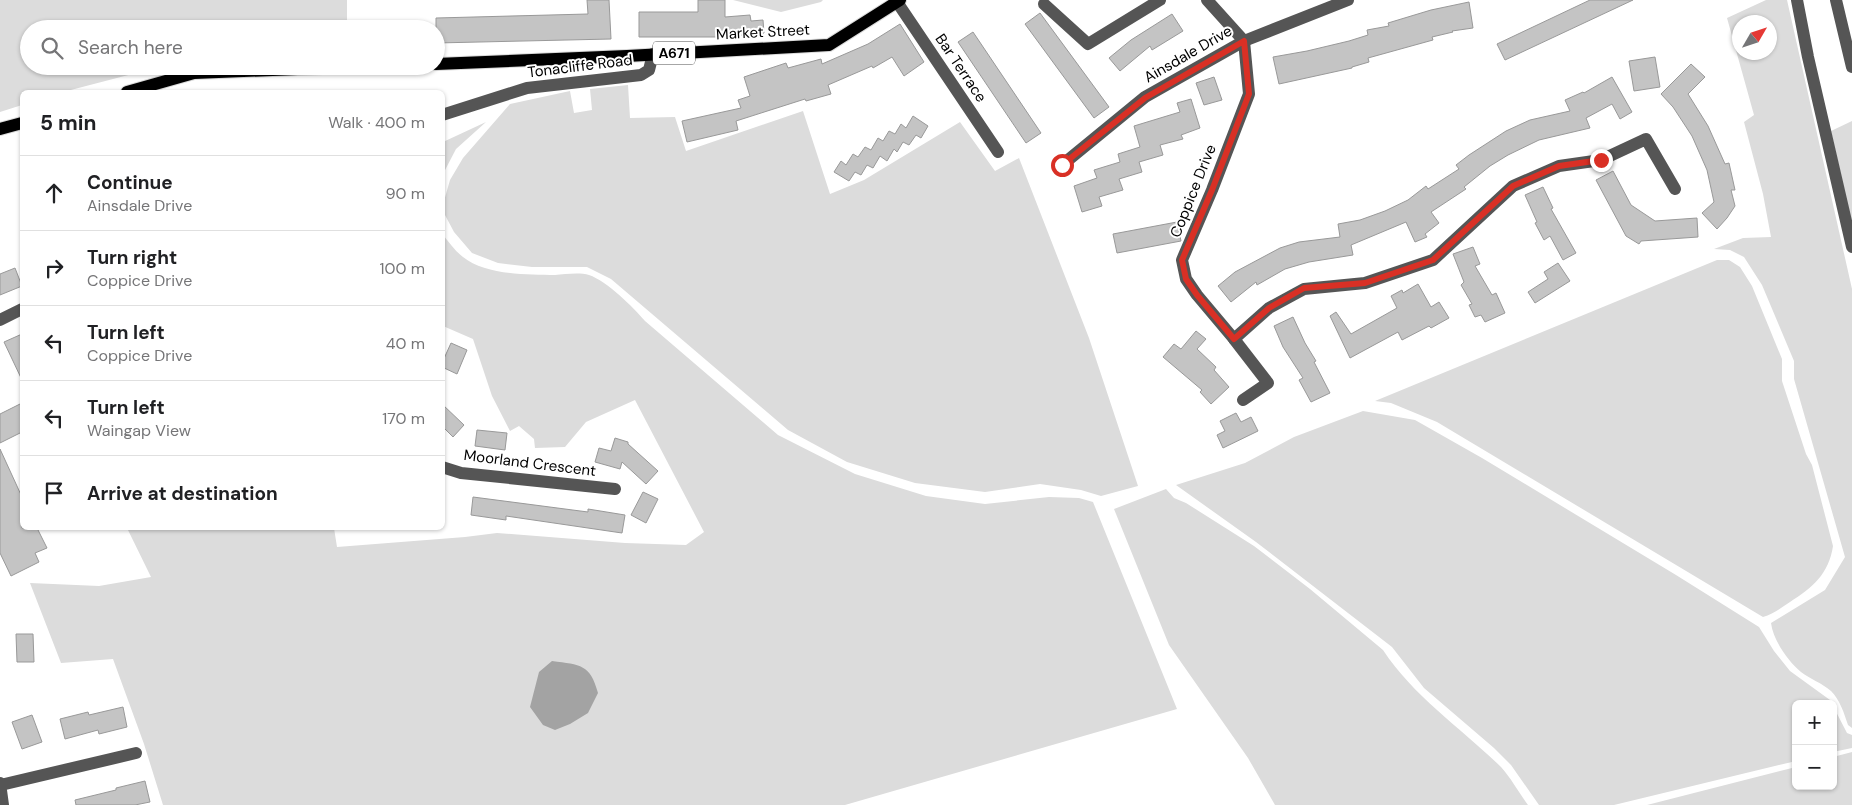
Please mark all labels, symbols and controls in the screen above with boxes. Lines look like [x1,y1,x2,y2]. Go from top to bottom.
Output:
north arrow [1732,15,1777,60]
search box [20,20,445,75]
street label: Market Street [716,20,811,44]
street label: Ainsdale Drive [1140,21,1236,87]
street label: Bar Terrace [931,30,991,106]
icon: search [38,34,66,62]
text: Search here [78,35,183,60]
road number: A671 [653,42,695,64]
street label: Tonacliffe Road [526,50,634,82]
text: 5 min [40,109,96,137]
text: Walk · 400 m [328,112,425,133]
street label: Coppice Drive [1165,142,1221,240]
route end [1590,149,1613,172]
route start [1051,154,1074,177]
text: Continue [87,170,173,195]
icon: ahead [40,179,68,207]
text: 90 m [385,183,425,204]
text: Ainsdale Drive [87,195,192,216]
text: Turn right [87,245,177,270]
icon: right [40,254,68,282]
text: 100 m [380,258,425,279]
text: Coppice Drive [87,270,192,291]
text: Turn left [87,320,165,345]
icon: left [40,329,68,357]
text: 40 m [386,333,425,354]
text: Coppice Drive [87,345,192,366]
text: Turn left [87,395,165,420]
icon: left [40,404,68,432]
text: 170 m [382,408,425,429]
text: Waingap View [87,420,191,441]
street label: Moorland Crescent [463,445,597,481]
icon: arrive [40,479,68,507]
text: Arrive at destination [87,481,278,506]
map controls [1792,700,1837,790]
button: + [1792,700,1837,745]
button: − [1792,745,1837,790]

